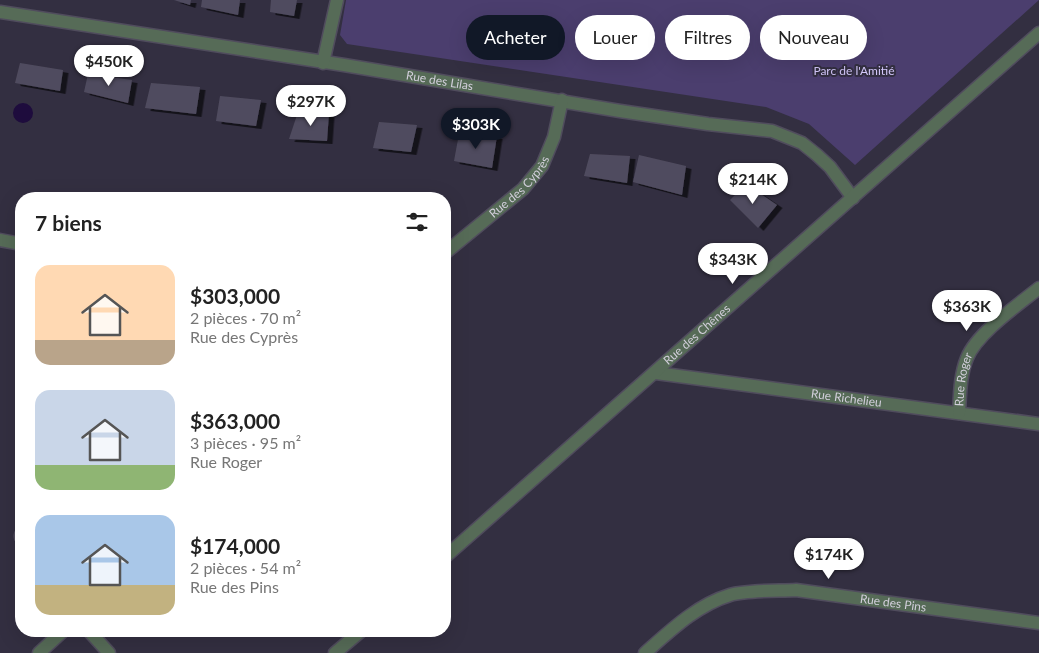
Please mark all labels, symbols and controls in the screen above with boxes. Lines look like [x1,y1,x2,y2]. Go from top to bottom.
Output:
chip: Acheter [466,15,565,60]
chip: Louer [575,15,655,60]
chip: Filtres [665,15,750,60]
chip: Nouveau [760,15,867,60]
pin: $450K [74,44,144,87]
text: $450K [85,51,133,70]
park label: Parc de l'Amitié [813,63,895,78]
street label: Rue des Lilas [405,67,474,93]
pin: $297K [276,84,346,127]
text: $297K [287,91,335,110]
pin: $303K [441,108,511,150]
text: $303K [452,114,500,133]
street label: Rue des Cyprès [486,154,552,221]
pin: $214K [718,162,788,205]
text: $214K [729,169,777,188]
icon: filters [403,208,431,236]
text: 7 biens [35,210,102,235]
pin: $343K [698,242,768,285]
text: $343K [709,249,757,268]
text: $303,000 [190,283,280,308]
icon: home [75,285,135,345]
pin: $363K [932,290,1002,332]
text: $363K [943,296,991,315]
street label: Rue des Chênes [660,301,733,368]
text: 2 pièces · 70 m² [190,308,301,327]
text: Rue des Cyprès [190,327,298,346]
street label: Rue Roger [951,349,976,407]
street label: Rue Richelieu [810,386,883,410]
text: $363,000 [190,408,280,433]
icon: home [75,410,135,470]
text: 3 pièces · 95 m² [190,433,301,452]
text: Rue Roger [190,452,262,471]
text: $174,000 [190,533,280,558]
icon: home [75,535,135,595]
pin: $174K [794,538,864,580]
text: $174K [805,544,853,563]
text: 2 pièces · 54 m² [190,558,301,577]
text: Rue des Pins [190,577,279,596]
street label: Rue des Pins [859,591,927,615]

